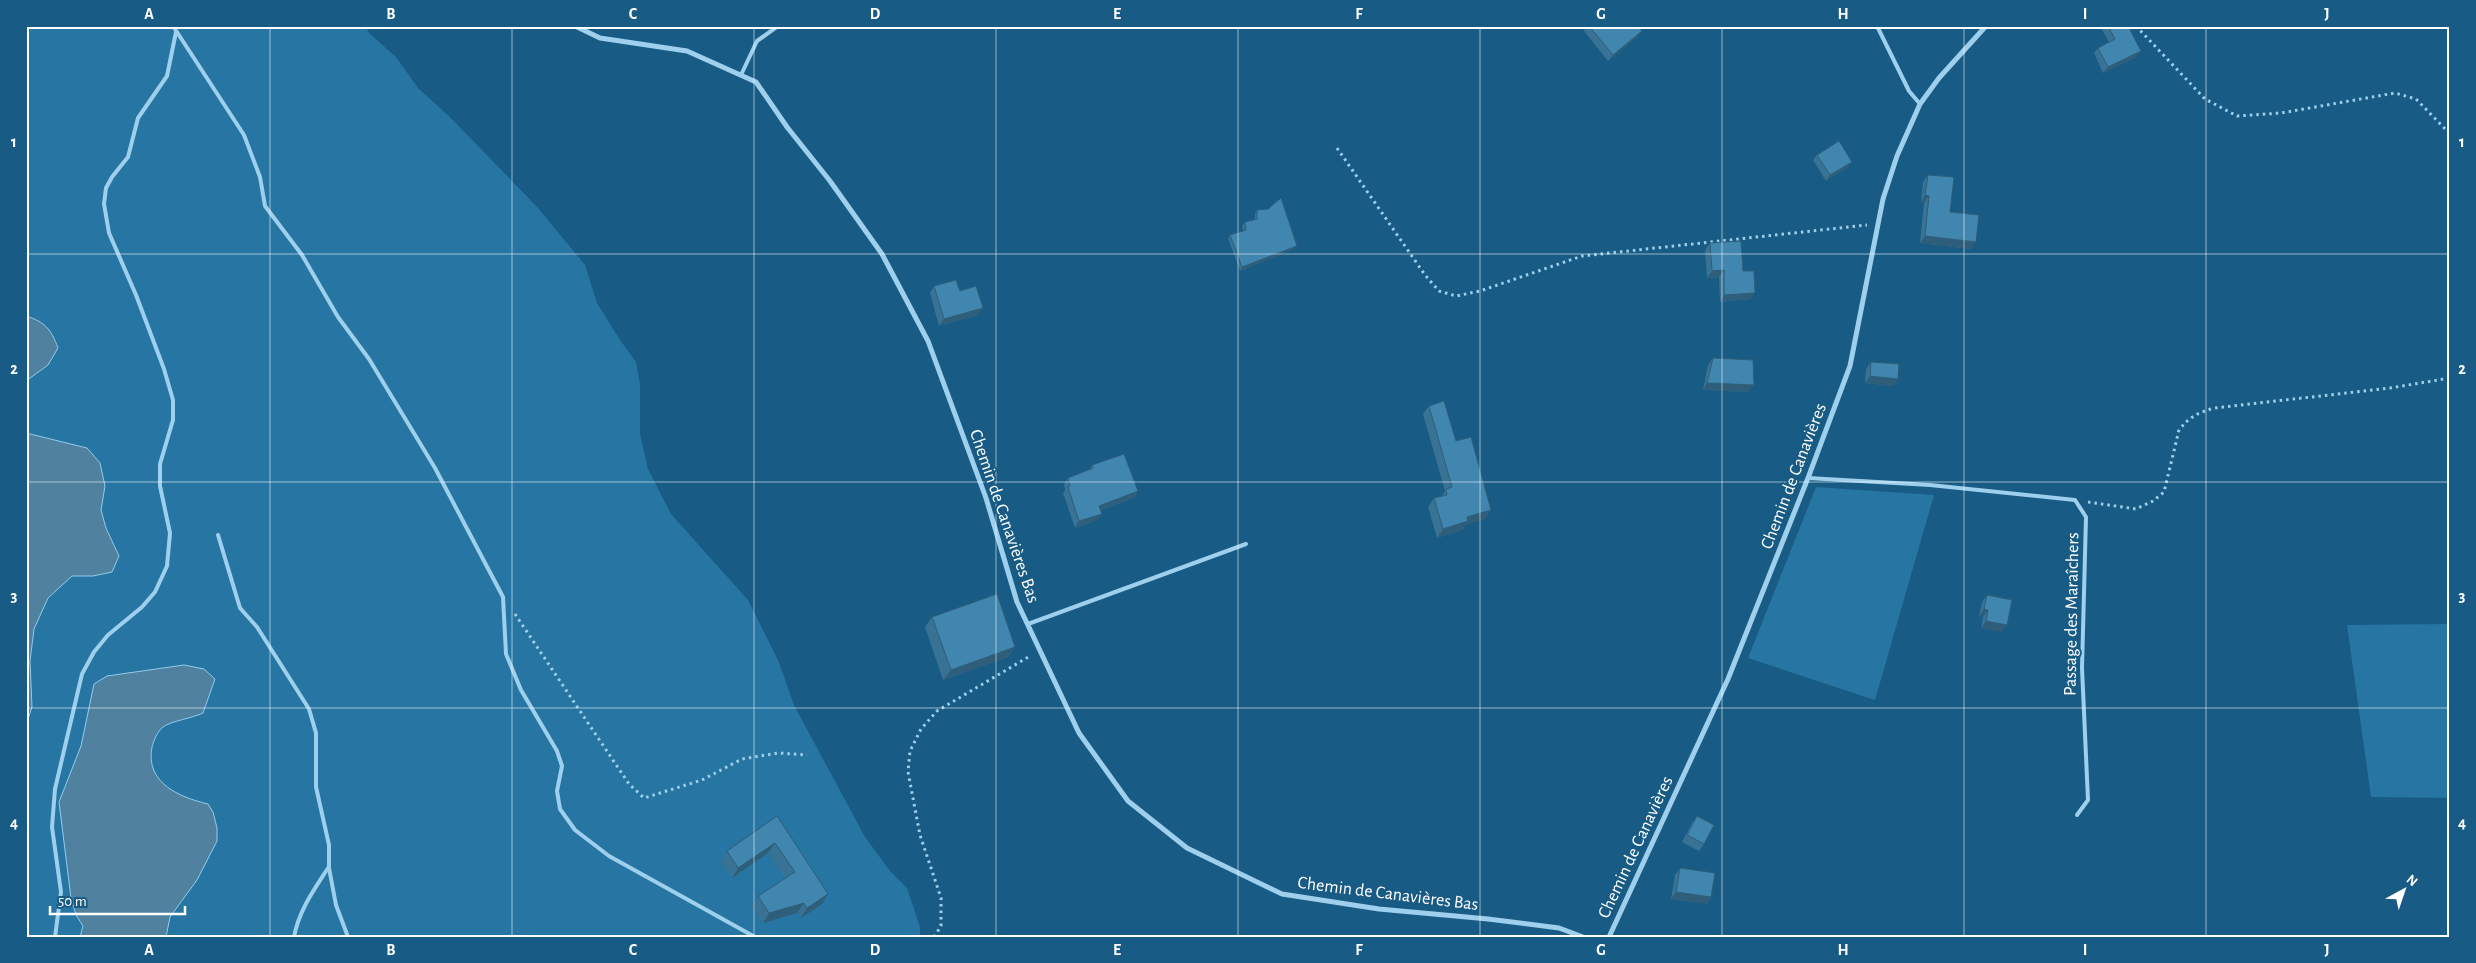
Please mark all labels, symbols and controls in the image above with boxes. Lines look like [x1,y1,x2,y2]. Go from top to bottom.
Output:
text: A [144,6,154,22]
text: B [386,6,396,22]
text: C [629,6,638,22]
text: D [870,6,881,22]
text: E [1113,6,1121,22]
text: F [1355,6,1363,22]
text: G [1596,6,1606,22]
text: H [1837,6,1849,22]
text: I [2083,6,2087,22]
text: J [2324,6,2330,22]
text: 1 [11,134,17,150]
text: 1 [2459,134,2465,150]
text: 2 [10,361,18,377]
text: 2 [2458,361,2466,377]
street label: Chemin de Canavières [1758,401,1830,552]
street label: Chemin de Canavières Bas [966,427,1042,605]
street label: Passage des Maraîchers [2062,532,2082,696]
text: 3 [11,588,18,604]
text: 3 [2459,588,2466,604]
street label: Chemin de Canavières [1595,774,1677,921]
text: 4 [10,815,18,831]
text: 4 [2458,815,2466,831]
north arrow [2378,866,2428,916]
text: N [2403,872,2420,889]
street label: Chemin de Canavières Bas [1296,874,1479,914]
scale bar [50,883,185,915]
text: 50 m [58,894,87,909]
text: A [144,942,154,958]
text: B [386,942,396,958]
text: C [629,942,638,958]
text: D [870,942,881,958]
text: E [1113,942,1121,958]
text: F [1355,942,1363,958]
text: G [1596,942,1606,958]
text: H [1837,942,1849,958]
text: I [2083,942,2087,958]
text: J [2324,942,2330,958]

